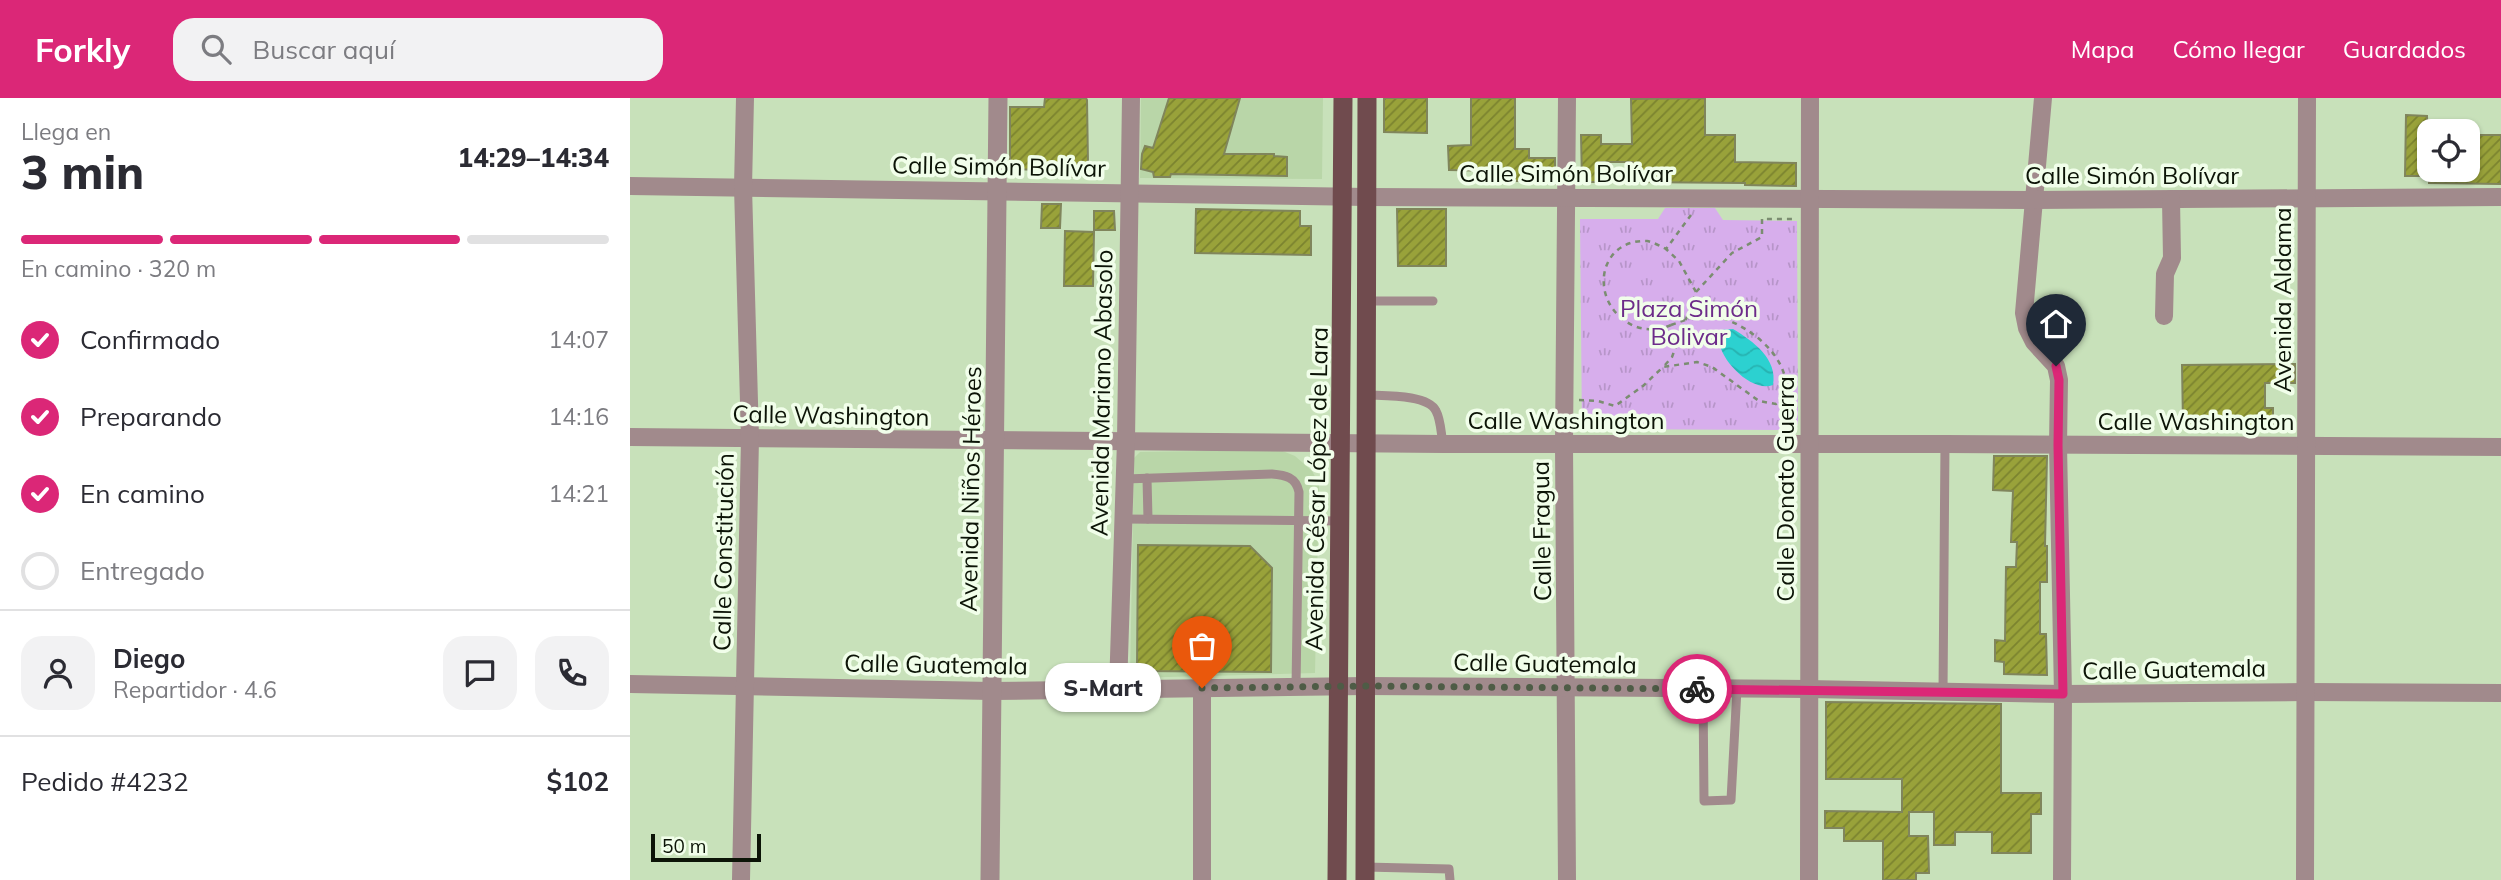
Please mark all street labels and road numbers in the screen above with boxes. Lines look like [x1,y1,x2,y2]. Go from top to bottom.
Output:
street label: Calle Simón Bolívar [892,149,1107,183]
street label: Calle Simón Bolívar [1459,158,1673,188]
street label: Calle Simón Bolívar [2025,160,2239,190]
street label: Avenida Aldama [2267,207,2297,393]
street label: Avenida Mariano Abasolo [1083,249,1119,537]
street label: Avenida César López de Lara [1298,327,1334,651]
street label: Avenida Niños Héroes [953,366,987,612]
street label: Calle Donato Guerra [1770,376,1800,602]
street label: Calle Washington [732,398,930,432]
street label: Calle Washington [1467,405,1665,435]
street label: Calle Washington [2097,406,2295,436]
street label: Calle Constitución [706,453,740,651]
street label: Calle Fragua [1525,461,1557,601]
street label: Calle Guatemala [1453,646,1637,680]
street label: Calle Guatemala [844,647,1028,681]
street label: Calle Guatemala [2082,652,2266,686]

